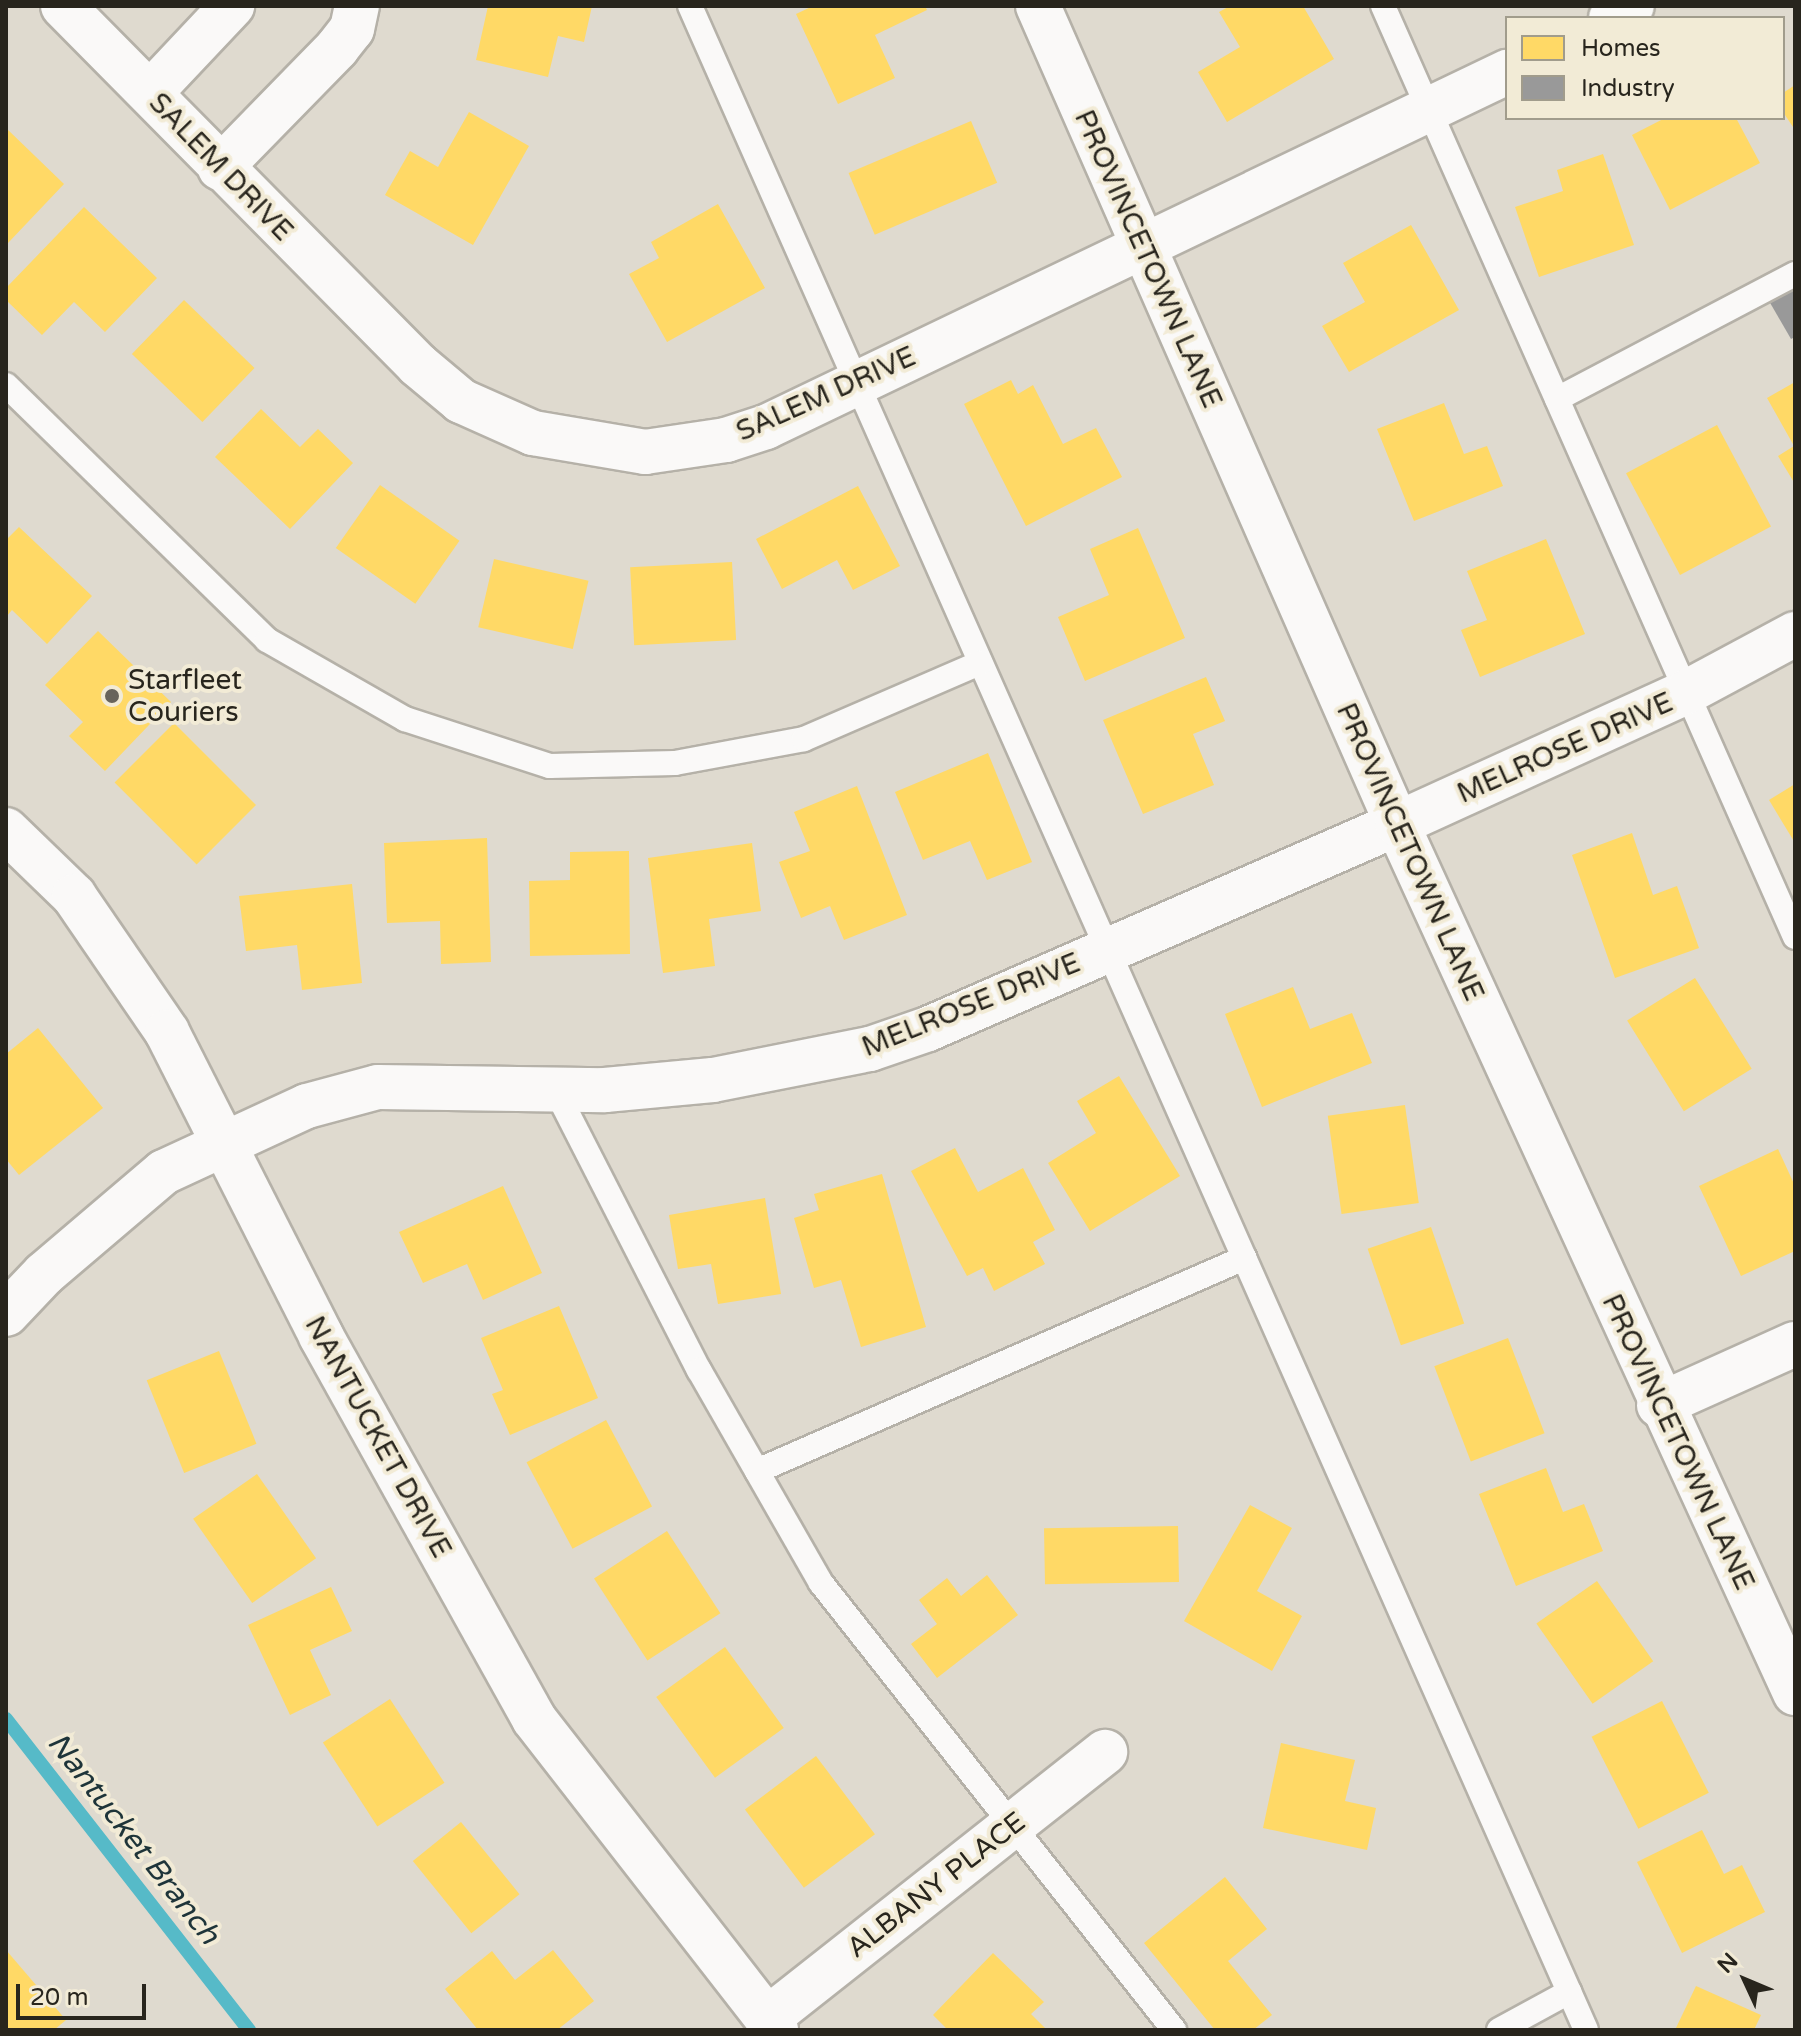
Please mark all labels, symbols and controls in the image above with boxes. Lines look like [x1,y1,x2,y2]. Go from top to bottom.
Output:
legend [1505,16,1785,120]
text: Homes [1581,34,1661,63]
text: Industry [1581,74,1675,103]
street label: SALEM DRIVE [142,86,300,248]
street label: PROVINCETOWN LANE [1067,105,1229,413]
street label: SALEM DRIVE [731,339,921,449]
place label: Starfleet Couriers [128,663,242,729]
street label: MELROSE DRIVE [1452,685,1678,811]
marker: Starfleet Couriers [103,687,121,705]
street label: PROVINCETOWN LANE [1329,698,1491,1006]
street label: MELROSE DRIVE [857,946,1085,1064]
street label: PROVINCETOWN LANE [1595,1289,1761,1595]
street label: NANTUCKET DRIVE [298,1310,458,1564]
water label: Nantucket Branch [39,1726,227,1952]
street label: ALBANY PLACE [840,1805,1032,1965]
north arrow [1705,1940,1785,2020]
text: N [1712,1948,1743,1979]
scale bar [20,1968,150,2018]
text: 20 m [30,1983,88,2012]

